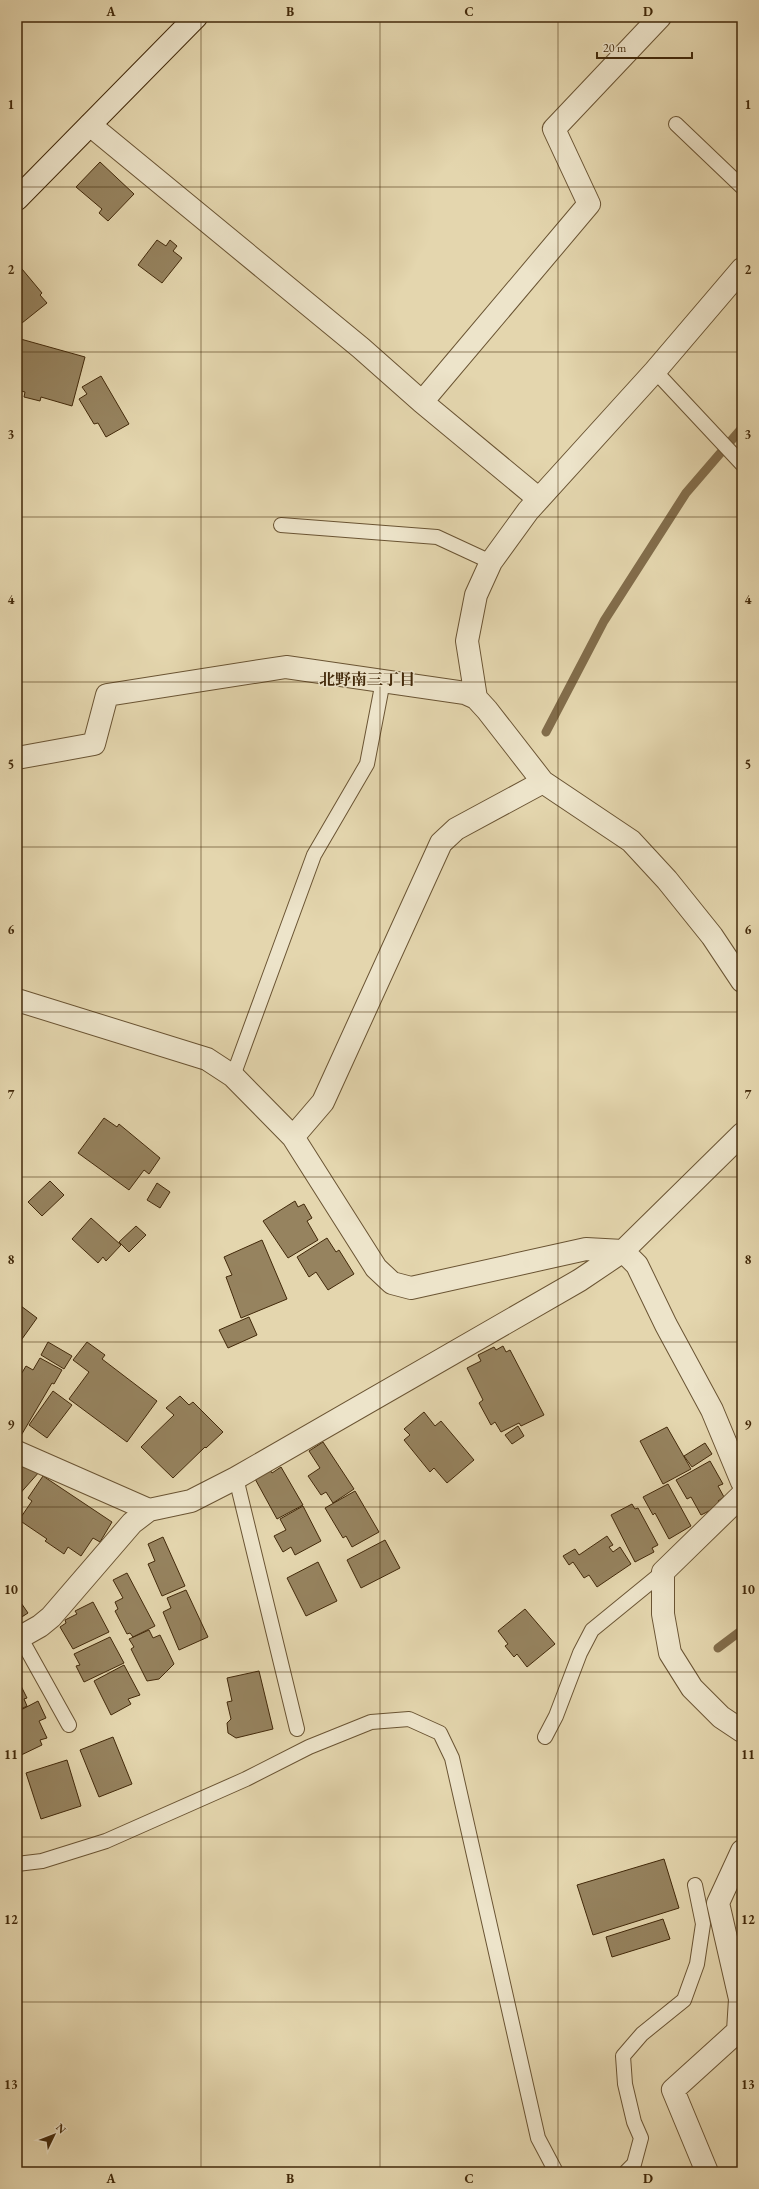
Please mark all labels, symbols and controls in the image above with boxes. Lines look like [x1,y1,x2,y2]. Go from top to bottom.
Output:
text: A [105,3,116,20]
text: B [286,3,294,20]
text: C [464,3,474,20]
text: D [643,3,653,20]
scale bar [597,34,692,60]
text: 20 m [603,40,627,56]
text: 1 [8,96,15,113]
text: 1 [745,96,752,113]
text: 2 [8,261,15,278]
text: 2 [745,261,752,278]
text: 3 [8,426,15,443]
text: 3 [745,426,752,443]
text: 4 [8,591,15,608]
text: 4 [745,591,752,608]
district label: 北野南三丁目 [319,669,415,690]
text: 5 [8,756,14,773]
text: 5 [745,756,751,773]
text: 6 [8,921,15,938]
text: 6 [745,921,752,938]
text: 7 [8,1086,15,1103]
text: 7 [745,1086,752,1103]
text: 8 [8,1251,15,1268]
text: 8 [745,1251,752,1268]
text: 9 [8,1416,15,1433]
text: 9 [745,1416,752,1433]
text: 10 [4,1581,18,1598]
text: 10 [741,1581,755,1598]
text: 11 [4,1746,18,1763]
text: 11 [741,1746,755,1763]
text: 12 [4,1911,18,1928]
text: 12 [741,1911,755,1928]
text: 13 [4,2076,18,2093]
text: 13 [741,2076,755,2093]
north arrow [34,2115,74,2155]
text: N [53,2120,70,2136]
text: A [105,2170,116,2187]
text: B [286,2170,294,2187]
text: C [464,2170,474,2187]
text: D [643,2170,653,2187]

